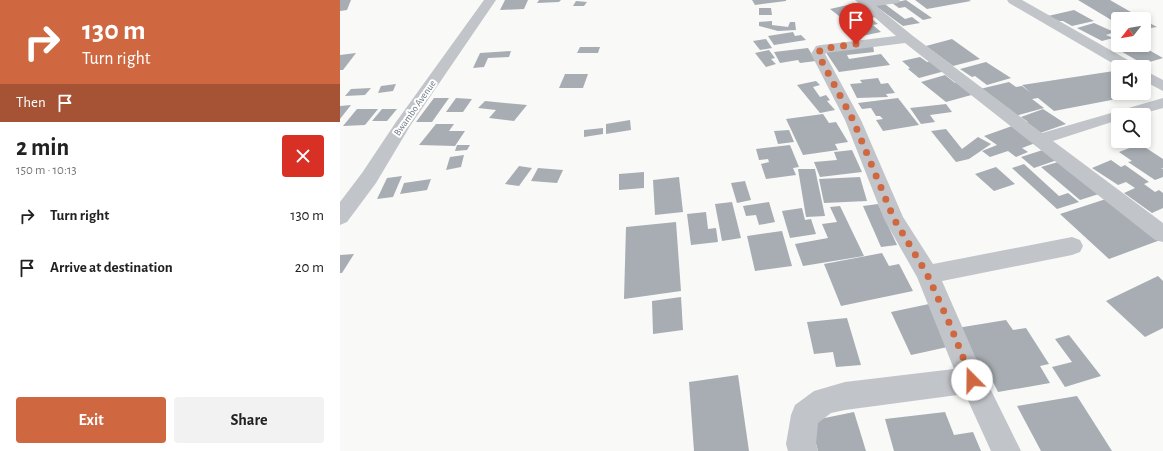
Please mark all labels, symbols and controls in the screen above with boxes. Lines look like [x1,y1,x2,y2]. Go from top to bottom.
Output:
pin [839,3,873,44]
icon: arrive [845,9,867,31]
north arrow [1111,12,1151,52]
map controls [1111,12,1151,148]
icon: right [16,16,68,68]
text: 130 m [82,17,146,45]
text: Turn right [82,50,151,68]
button: sound [1111,60,1151,100]
street label: Bwambo Avenue [392,78,438,138]
icon: arrive [54,92,76,114]
text: Then [16,95,46,110]
button: search [1111,108,1151,148]
button: close [282,135,324,177]
text: 2 min [16,136,69,160]
text: 150 m · 10:13 [16,164,77,177]
icon: right [16,205,38,227]
text: Turn right [50,208,109,223]
text: 130 m [290,208,324,223]
icon: arrive [16,257,38,279]
text: Arrive at destination [50,260,173,275]
text: 20 m [295,260,324,275]
position arrow [951,359,993,401]
button: Exit [16,397,166,443]
button: Share [174,397,324,443]

